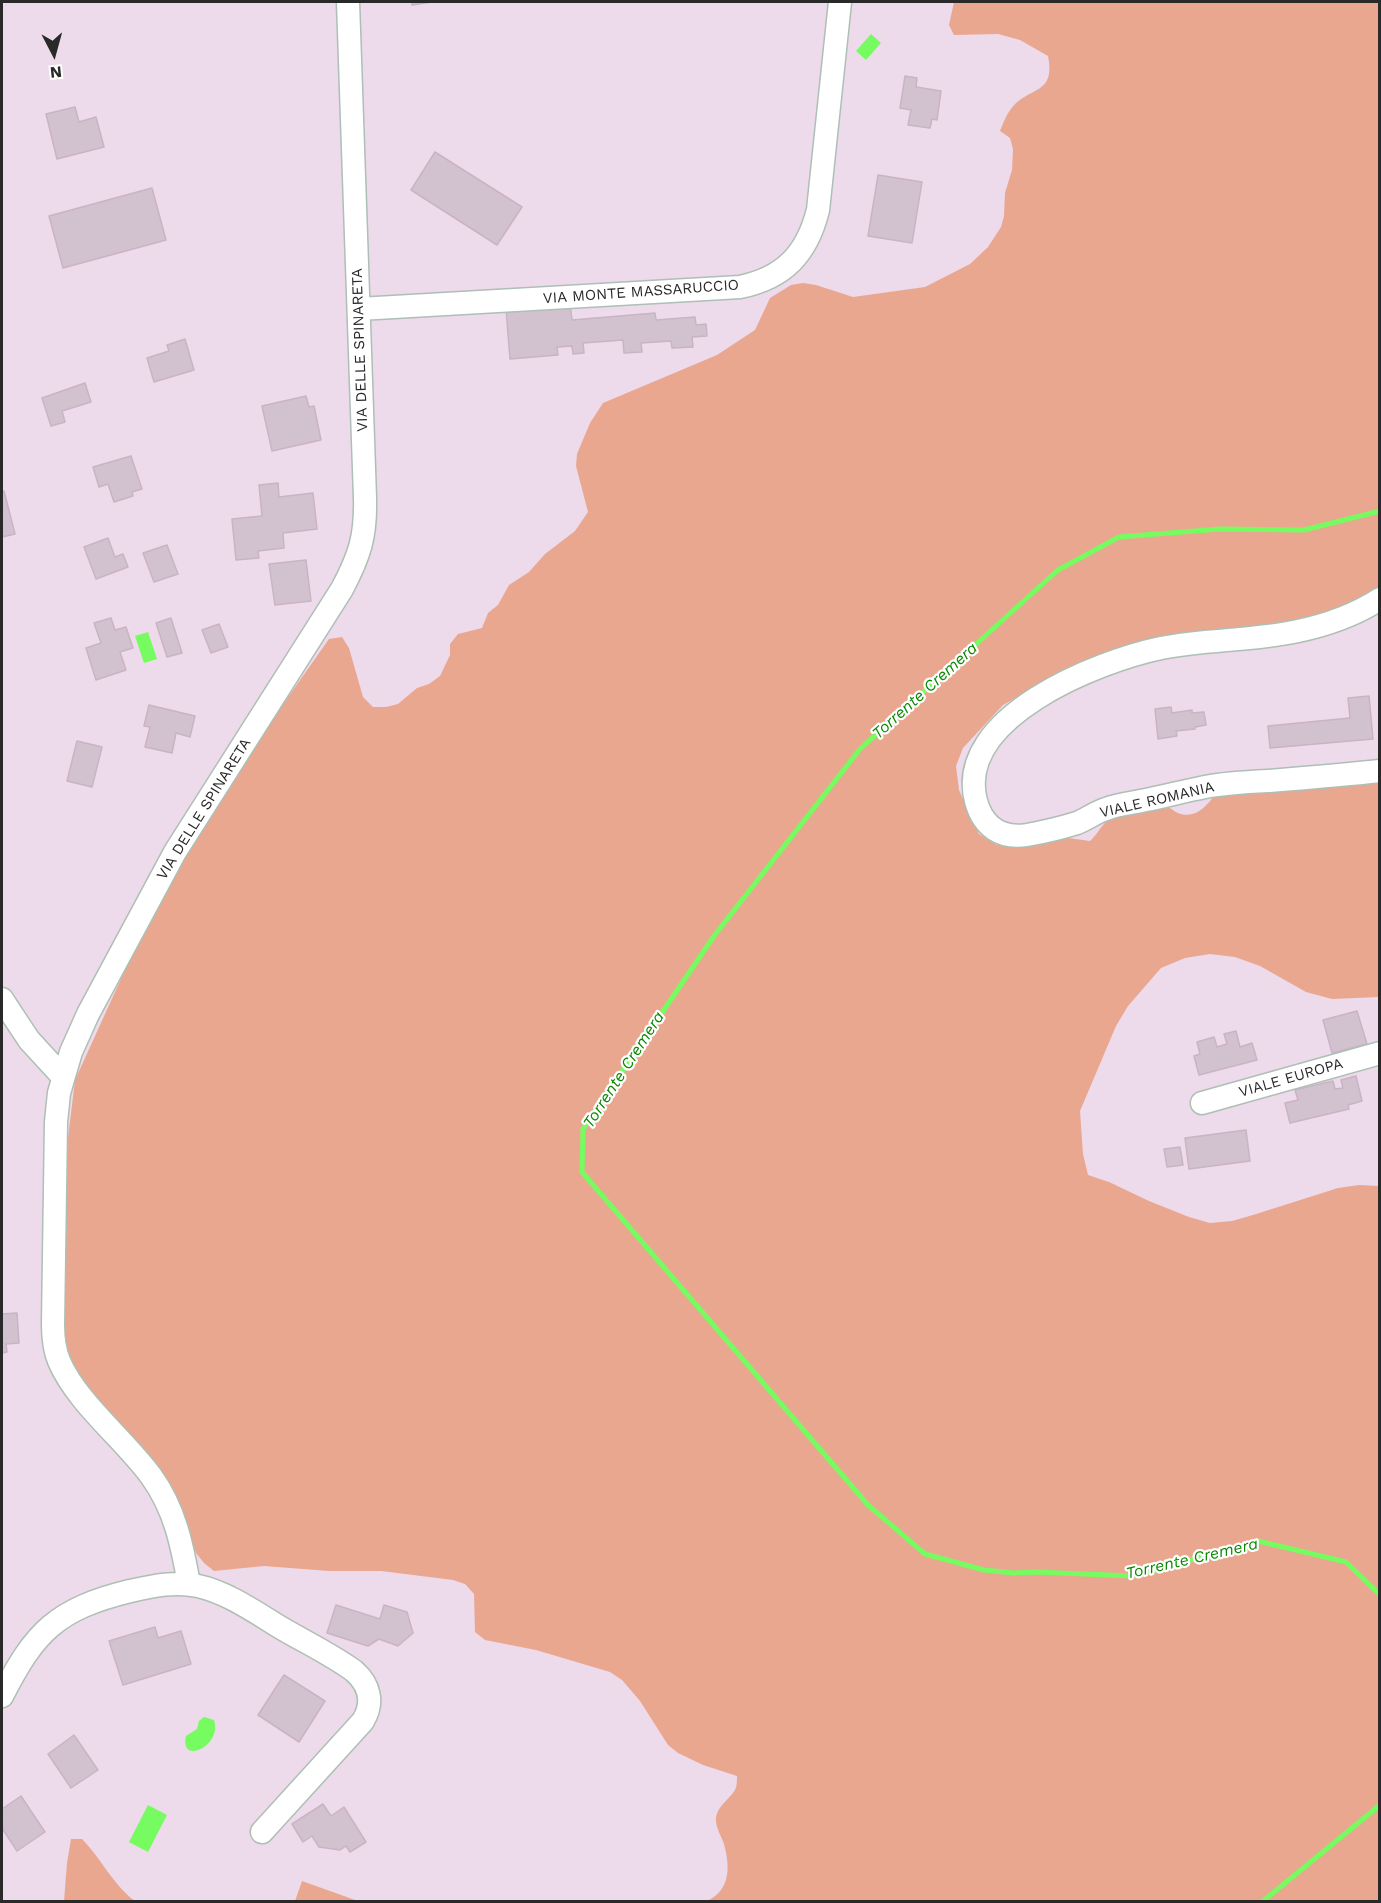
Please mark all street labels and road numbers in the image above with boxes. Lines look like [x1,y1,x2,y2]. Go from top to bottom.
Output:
street label: VIA DELLE SPINARETA [348,268,372,432]
street label: VIA MONTE MASSARUCCIO [542,276,740,308]
street label: VIA DELLE SPINARETA [153,735,255,883]
street label: VIALE ROMANIA [1098,778,1216,822]
street label: VIALE EUROPA [1237,1055,1345,1101]

